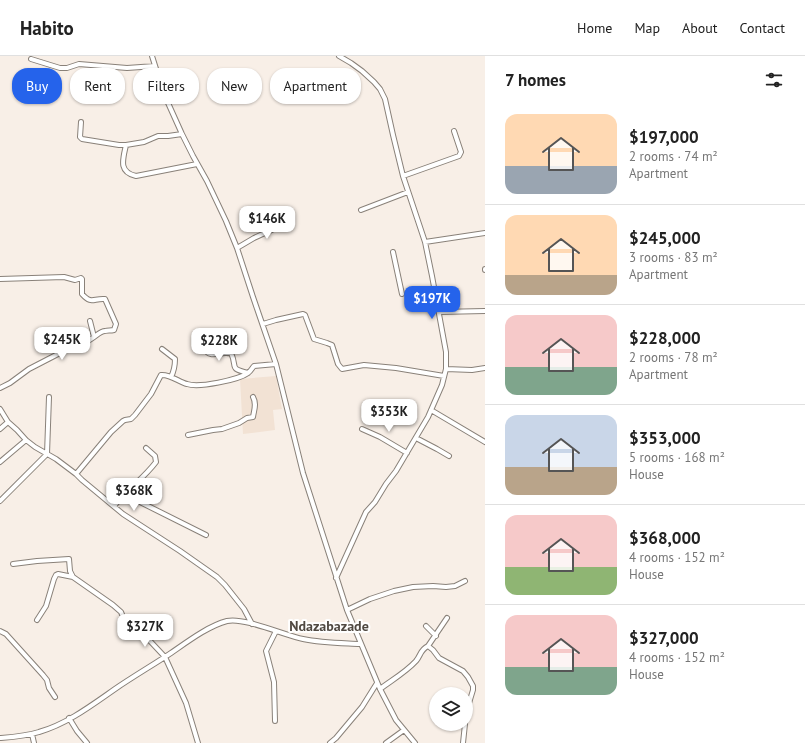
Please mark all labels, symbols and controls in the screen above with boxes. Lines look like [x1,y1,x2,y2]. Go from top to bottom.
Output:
text: Habito [20,16,74,40]
text: Home [577,19,612,37]
text: Map [634,19,660,37]
text: About [682,19,718,37]
text: Contact [740,19,785,37]
chip: Buy [12,68,62,104]
chip: Rent [70,68,125,104]
chip: Filters [133,68,199,104]
chip: New [207,68,262,104]
chip: Apartment [270,68,361,104]
text: 7 homes [505,69,566,91]
icon: filters [763,69,785,91]
text: $197,000 [629,126,699,148]
icon: home [537,130,585,178]
text: 2 rooms · 74 m² [629,148,718,165]
text: Apartment [629,165,688,182]
pin: $146K [239,206,295,240]
text: $146K [248,210,286,227]
text: $245,000 [629,227,701,249]
icon: home [537,231,585,279]
text: 3 rooms · 83 m² [629,249,718,266]
text: Apartment [629,266,688,283]
pin: $197K [404,286,460,320]
text: $197K [413,290,451,307]
pin: $245K [34,327,90,361]
text: $228,000 [629,327,701,349]
pin: $228K [191,328,247,362]
text: $245K [43,331,81,348]
icon: home [537,331,585,379]
text: $228K [200,332,238,349]
text: 2 rooms · 78 m² [629,349,718,366]
text: Apartment [629,366,688,383]
pin: $353K [361,399,417,433]
text: $353K [370,403,408,420]
text: $353,000 [629,427,701,449]
icon: home [537,431,585,479]
text: 5 rooms · 168 m² [629,449,725,466]
text: House [629,466,664,483]
pin: $368K [106,478,162,512]
text: $368K [115,482,153,499]
text: $368,000 [629,527,701,549]
icon: home [537,531,585,579]
text: 4 rooms · 152 m² [629,549,725,566]
text: House [629,566,664,583]
pin: $327K [117,614,173,648]
district label: Ndazabazade [289,617,369,635]
text: $327K [126,618,164,635]
text: $327,000 [629,627,699,649]
icon: home [537,631,585,679]
text: 4 rooms · 152 m² [629,649,725,666]
text: House [629,666,664,683]
map controls [429,687,473,731]
button: layers [429,687,473,731]

